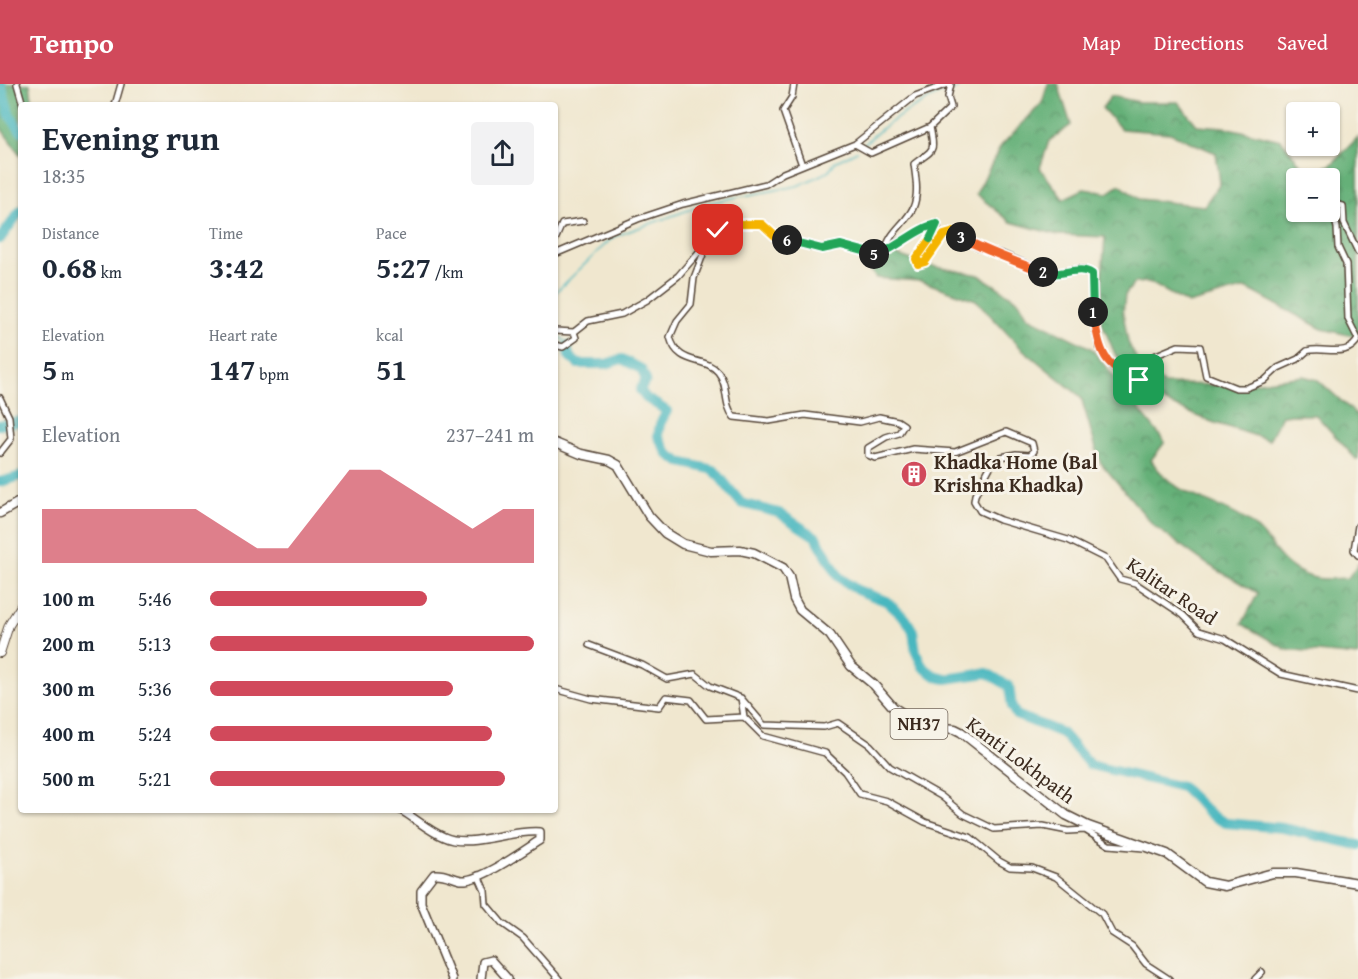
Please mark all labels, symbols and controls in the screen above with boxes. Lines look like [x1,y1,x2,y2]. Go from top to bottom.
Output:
text: Tempo [30,22,114,63]
text: Map [1082,27,1121,58]
text: Directions [1154,27,1244,58]
text: Saved [1277,27,1328,58]
map controls [1286,102,1340,222]
button: + [1286,102,1340,156]
text: Evening run [42,114,219,162]
button: share [471,122,534,185]
text: 18:35 [42,161,85,190]
button: − [1286,168,1340,222]
pin [692,204,743,255]
icon: check [701,213,734,246]
text: Distance [42,221,99,245]
text: Time [209,221,243,245]
text: Pace [376,221,407,245]
pin: 3 [946,222,976,252]
pin: 6 [772,225,802,255]
text: 3 [957,225,965,249]
text: 6 [783,228,791,252]
pin: 5 [859,239,889,269]
text: 5 [870,242,878,266]
text: 0.68 [42,245,97,289]
text: 3:42 [209,245,264,289]
text: 5:27 [376,245,431,289]
pin: 2 [1028,257,1058,287]
text: km [97,260,122,284]
text: /km [431,260,463,284]
text: 2 [1039,260,1047,284]
pin: 1 [1078,297,1108,327]
text: 1 [1089,300,1097,324]
text: Elevation [42,323,105,347]
text: Heart rate [209,323,278,347]
text: kcal [376,323,403,347]
text: 5 [42,347,58,391]
text: 147 [209,347,256,391]
text: 51 [376,347,407,391]
pin [1113,354,1164,405]
text: m [58,362,74,386]
text: bpm [256,362,289,386]
icon: arrive [1122,363,1155,396]
text: Elevation [42,420,120,449]
text: 237–241 m [446,420,534,449]
place label: Khadka Home (Bal Krishna Khadka) [934,447,1098,499]
building icon: Khadka Home (Bal Krishna Khadka) [899,459,929,489]
street label: Kalitar Road [1121,550,1224,632]
text: 100 m [42,584,95,613]
text: 5:46 [138,584,172,613]
text: 200 m [42,629,95,658]
text: 5:13 [138,629,172,658]
text: 300 m [42,674,95,703]
text: 5:36 [138,674,172,703]
road number: NH37 [890,709,948,739]
street label: Kanti Lokhpath [961,709,1082,810]
text: 400 m [42,719,95,748]
text: 5:24 [138,719,172,748]
text: 500 m [42,764,95,793]
text: 5:21 [138,764,172,793]

